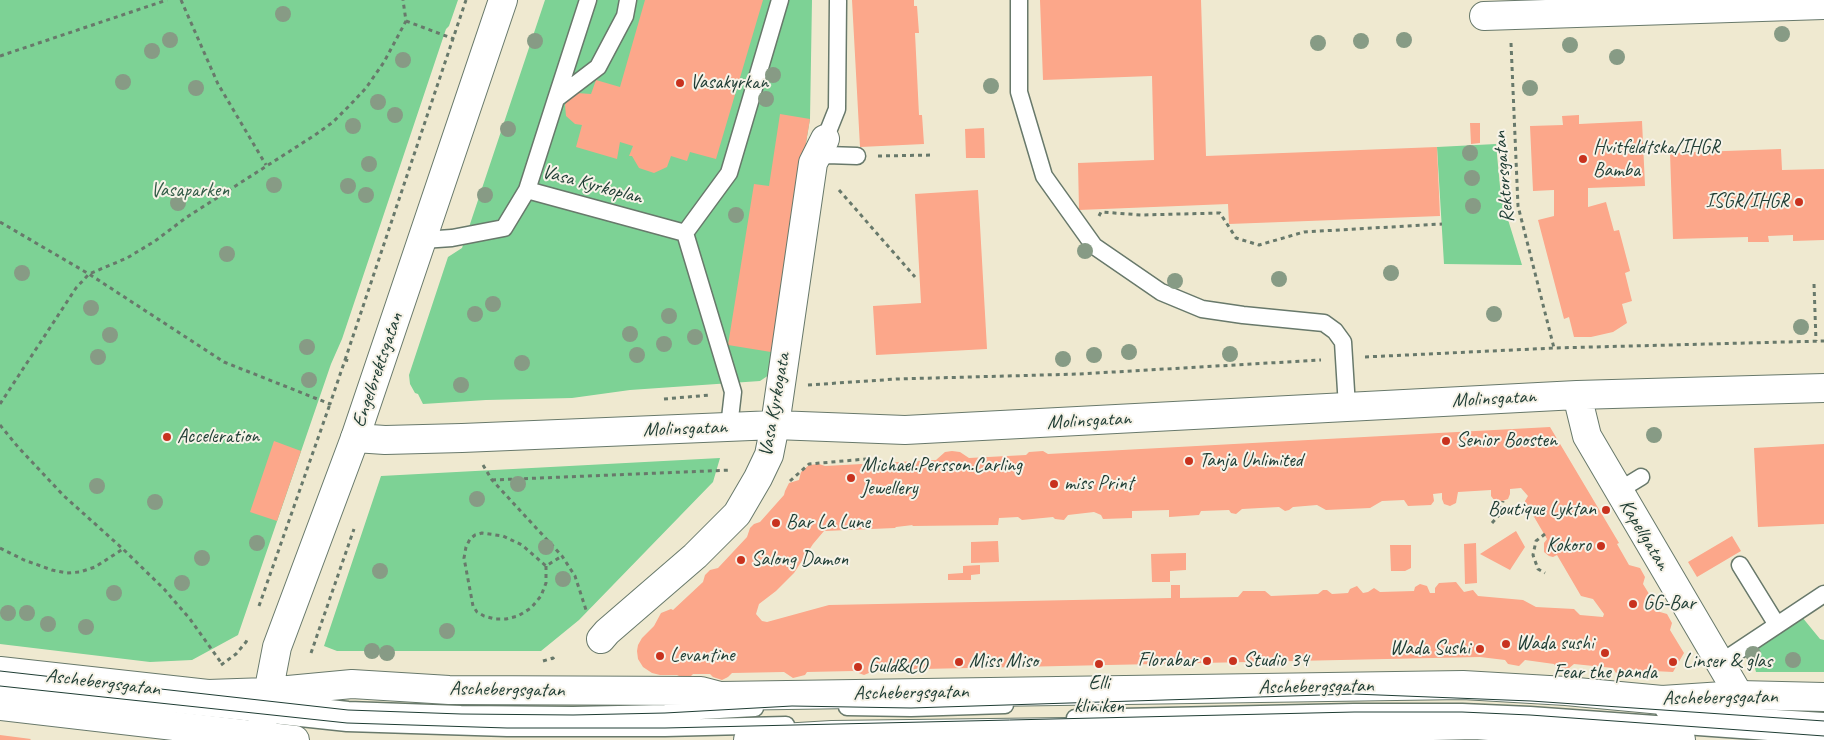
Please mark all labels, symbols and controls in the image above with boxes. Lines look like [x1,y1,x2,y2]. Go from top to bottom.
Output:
place label: Vasakyrkan [690,71,768,95]
marker: Vasakyrkan [674,77,686,89]
street label: Rektorsgatan [1488,130,1520,224]
place label: Hvitfeldtska/IHGR Bamba [1593,136,1720,183]
marker: Hvitfeldtska/IHGR Bamba [1577,153,1589,165]
street label: Vasa Kyrkoplan [539,160,645,210]
park label: Vasaparken [151,179,229,203]
place label: ISGR/IHGR [1706,190,1789,214]
marker: ISGR/IHGR [1793,196,1805,208]
street label: Engelbrektsgatan [347,310,409,430]
street label: Vasa Kyrkogata [754,351,796,459]
street label: Molinsgatan [1451,385,1537,413]
street label: Molinsgatan [1046,407,1132,435]
street label: Molinsgatan [643,416,727,442]
place label: Acceleration [177,425,259,449]
place label: Senior Boosten [1456,429,1557,453]
marker: Acceleration [161,431,173,443]
marker: Senior Boosten [1440,435,1452,447]
place label: Tanja Unlimited [1199,449,1303,473]
place label: Michael.Persson.Carling Jewellery [861,454,1022,501]
marker: Tanja Unlimited [1183,455,1195,467]
marker: Michael.Persson.Carling Jewellery [845,472,857,484]
place label: miss Print [1064,472,1133,496]
marker: miss Print [1048,478,1060,490]
street label: Kapellgatan [1614,495,1674,575]
place label: Boutique Lyktan [1488,498,1596,522]
marker: Boutique Lyktan [1600,504,1612,516]
place label: Bar La Lune [786,511,870,535]
marker: Bar La Lune [770,517,782,529]
place label: Kokoro [1546,534,1591,558]
marker: Kokoro [1595,540,1607,552]
place label: Salong Damon [751,548,848,572]
marker: Salong Damon [735,554,747,566]
place label: GG-Bar [1643,592,1696,616]
marker: GG-Bar [1627,598,1639,610]
place label: Wada sushi [1516,632,1594,656]
place label: Wada Sushi [1390,637,1470,661]
marker: Wada sushi [1500,638,1512,650]
marker: Wada Sushi [1474,643,1486,655]
place label: Levantine [670,644,735,668]
marker: Fear the panda [1599,647,1611,659]
place label: Florabar [1138,649,1197,673]
place label: Studio 34 [1243,649,1309,673]
marker: Levantine [654,650,666,662]
place label: Miss Miso [969,650,1038,674]
place label: Linser & glas [1683,650,1772,674]
place label: Guld&CO [868,655,927,679]
marker: Florabar [1201,655,1213,667]
marker: Studio 34 [1227,655,1239,667]
marker: Miss Miso [953,656,965,668]
marker: Linser & glas [1667,656,1679,668]
marker: Elli kliniken [1093,658,1105,670]
marker: Guld&CO [852,661,864,673]
place label: Fear the panda [1553,661,1657,685]
street label: Aschebergsgatan [44,664,162,702]
place label: Elli kliniken [1074,672,1124,719]
street label: Aschebergsgatan [1258,674,1374,700]
street label: Aschebergsgatan [449,677,565,703]
street label: Aschebergsgatan [853,680,969,706]
street label: Aschebergsgatan [1662,685,1778,711]

